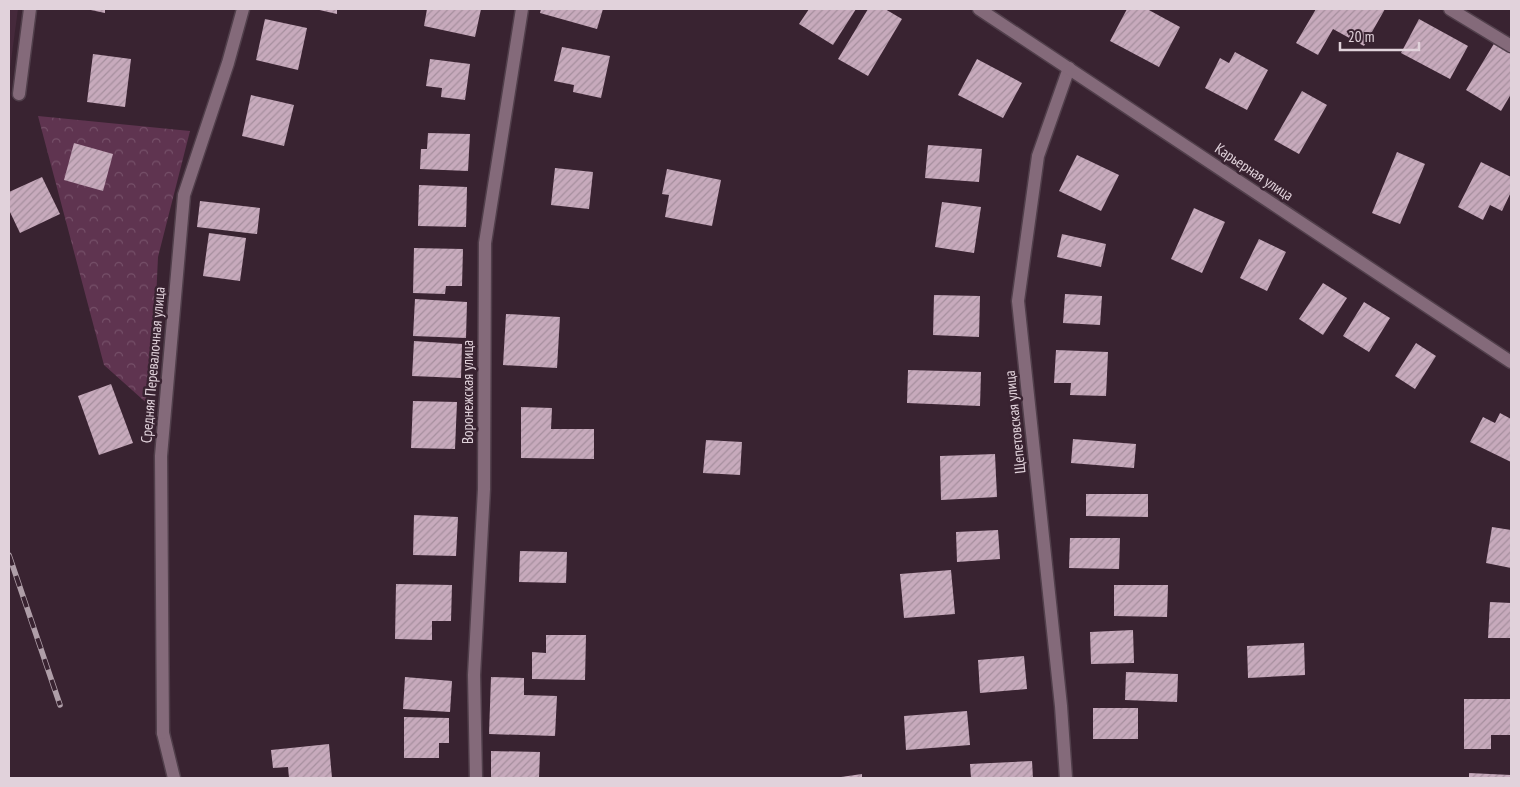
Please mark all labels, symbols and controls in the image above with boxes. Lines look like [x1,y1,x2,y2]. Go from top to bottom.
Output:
scale bar [1340,20,1419,52]
text: 20 m [1348,27,1374,46]
street label: Карьерная улица [1212,138,1297,205]
street label: Средняя Перевалочная улица [136,286,169,444]
street label: Воронежская улица [458,340,477,444]
street label: Щепетовская улица [1000,370,1029,475]

